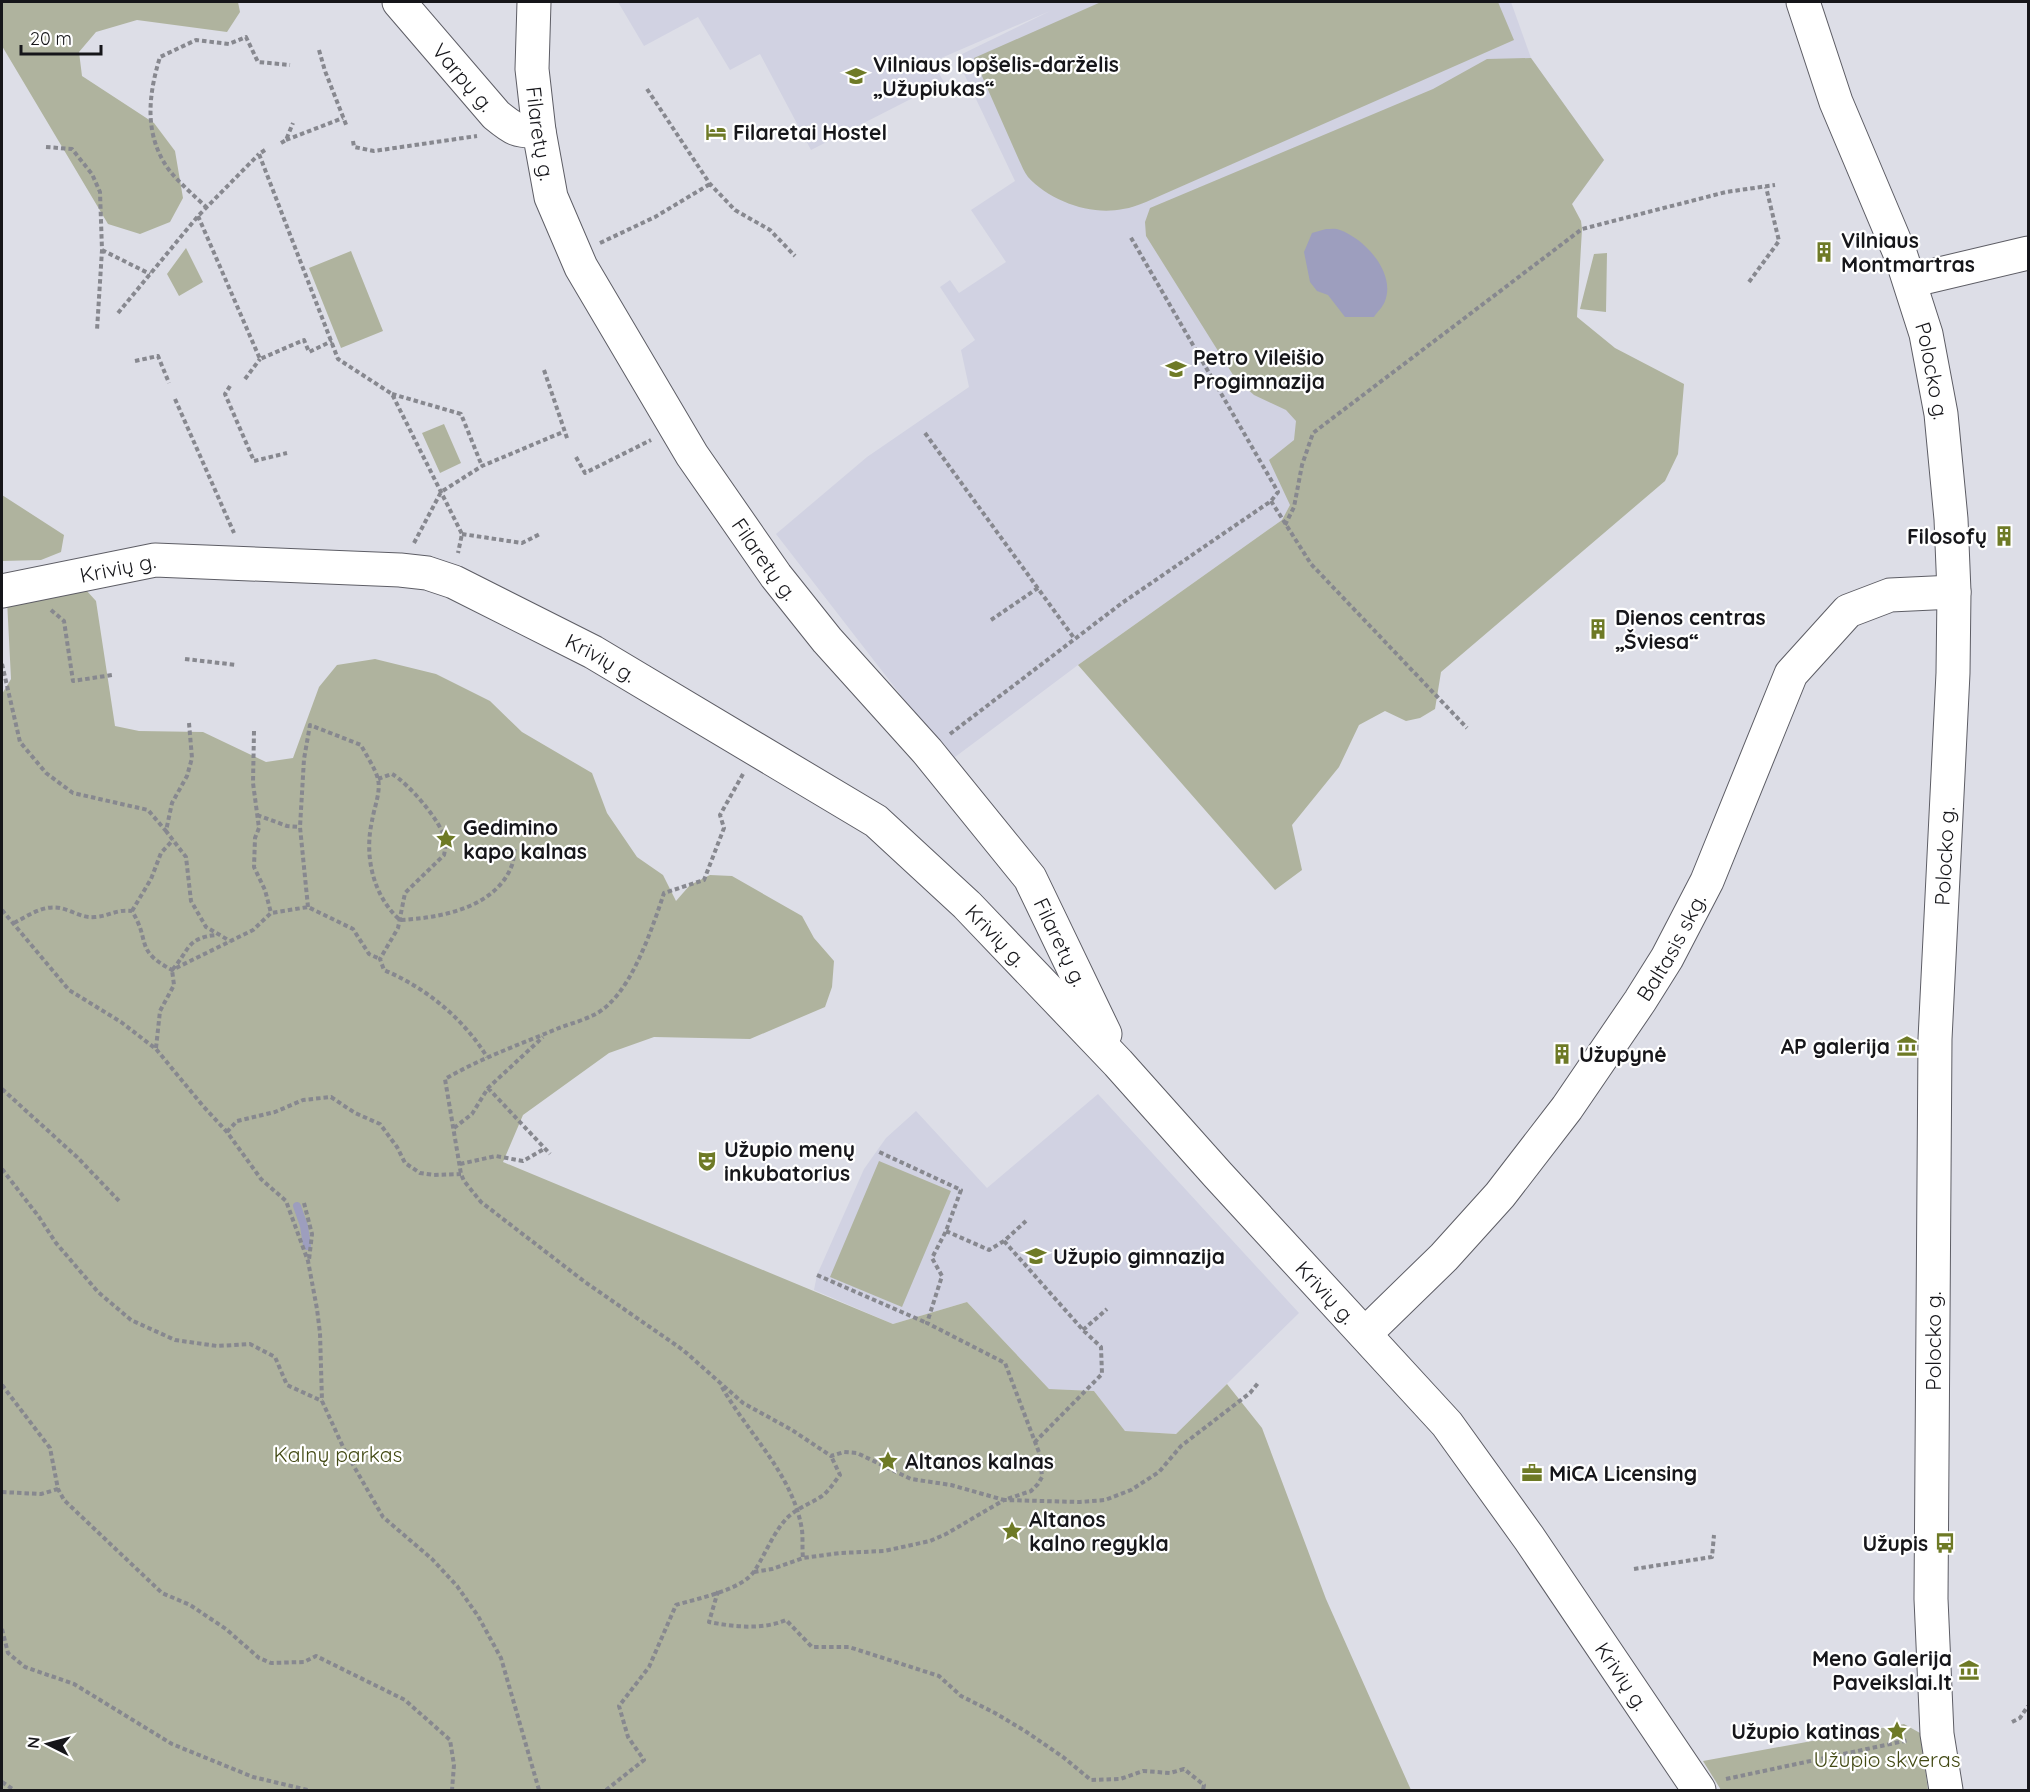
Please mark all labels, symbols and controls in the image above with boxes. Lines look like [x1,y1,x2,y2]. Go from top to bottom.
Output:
scale bar [21,18,100,56]
text: 20 m [30,27,72,50]
street label: Varpų g. [427,38,500,117]
place label: Vilniaus lopšelis-darželis „Užupiukas“ [873,51,1119,101]
school or university icon: Vilniaus lopšelis-darželis „Užupiukas“ [844,64,868,88]
street label: Filaretų g. [521,85,561,183]
place label: Filaretai Hostel [733,119,887,145]
hotel icon: Filaretai Hostel [704,120,728,144]
place label: Vilniaus Montmartras [1841,227,1975,277]
building icon: Vilniaus Montmartras [1812,240,1836,264]
street label: Polocko g. [1910,319,1955,421]
place label: Petro Vileišio Progimnazija [1193,344,1325,394]
school or university icon: Petro Vileišio Progimnazija [1164,357,1188,381]
street label: Filaretų g. [727,513,803,605]
place label: Filosofų [1907,523,1987,549]
building icon: Filosofų [1992,524,2016,548]
street label: Krivių g. [77,547,158,588]
place label: Dienos centras „Šviesa“ [1615,604,1766,654]
building icon: Dienos centras „Šviesa“ [1586,617,1610,641]
street label: Krivių g. [561,627,641,688]
street label: Polocko g. [1928,806,1960,906]
place label: Gedimino kapo kalnas [463,814,587,864]
place icon: Gedimino kapo kalnas [434,827,458,851]
street label: Baltasis skg. [1630,889,1711,1006]
street label: Filaretų g. [1028,893,1093,990]
street label: Krivių g. [960,899,1032,972]
place label: AP galerija [1781,1033,1890,1059]
museum icon: AP galerija [1895,1034,1919,1058]
place label: Užupynė [1579,1041,1667,1067]
building icon: Užupynė [1550,1042,1574,1066]
place label: Užupio menų inkubatorius [724,1136,855,1186]
theatre icon: Užupio menų inkubatorius [695,1149,719,1173]
place label: Užupio gimnazija [1053,1243,1225,1269]
school or university icon: Užupio gimnazija [1024,1244,1048,1268]
street label: Krivių g. [1290,1255,1361,1329]
street label: Polocko g. [1920,1291,1946,1391]
park label: Kalnų parkas [274,1441,402,1467]
place label: Altanos kalnas [905,1448,1054,1474]
place icon: Altanos kalnas [876,1449,900,1473]
place label: MiCA Licensing [1549,1460,1697,1486]
office icon: MiCA Licensing [1520,1461,1544,1485]
place label: Altanos kalno regykla [1029,1506,1169,1556]
place icon: Altanos kalno regykla [1000,1519,1024,1543]
place label: Užupis [1862,1530,1928,1556]
bus stop icon: Užupis [1933,1531,1957,1555]
street label: Krivių g. [1590,1637,1654,1715]
place label: Meno Galerija Paveikslai.lt [1812,1645,1952,1695]
museum icon: Meno Galerija Paveikslai.lt [1957,1658,1981,1682]
north arrow [18,1714,78,1774]
place label: Užupio katinas [1731,1718,1880,1744]
place icon: Užupio katinas [1885,1719,1909,1743]
text: N [23,1736,44,1749]
park label: Užupio skveras [1814,1746,1960,1772]

